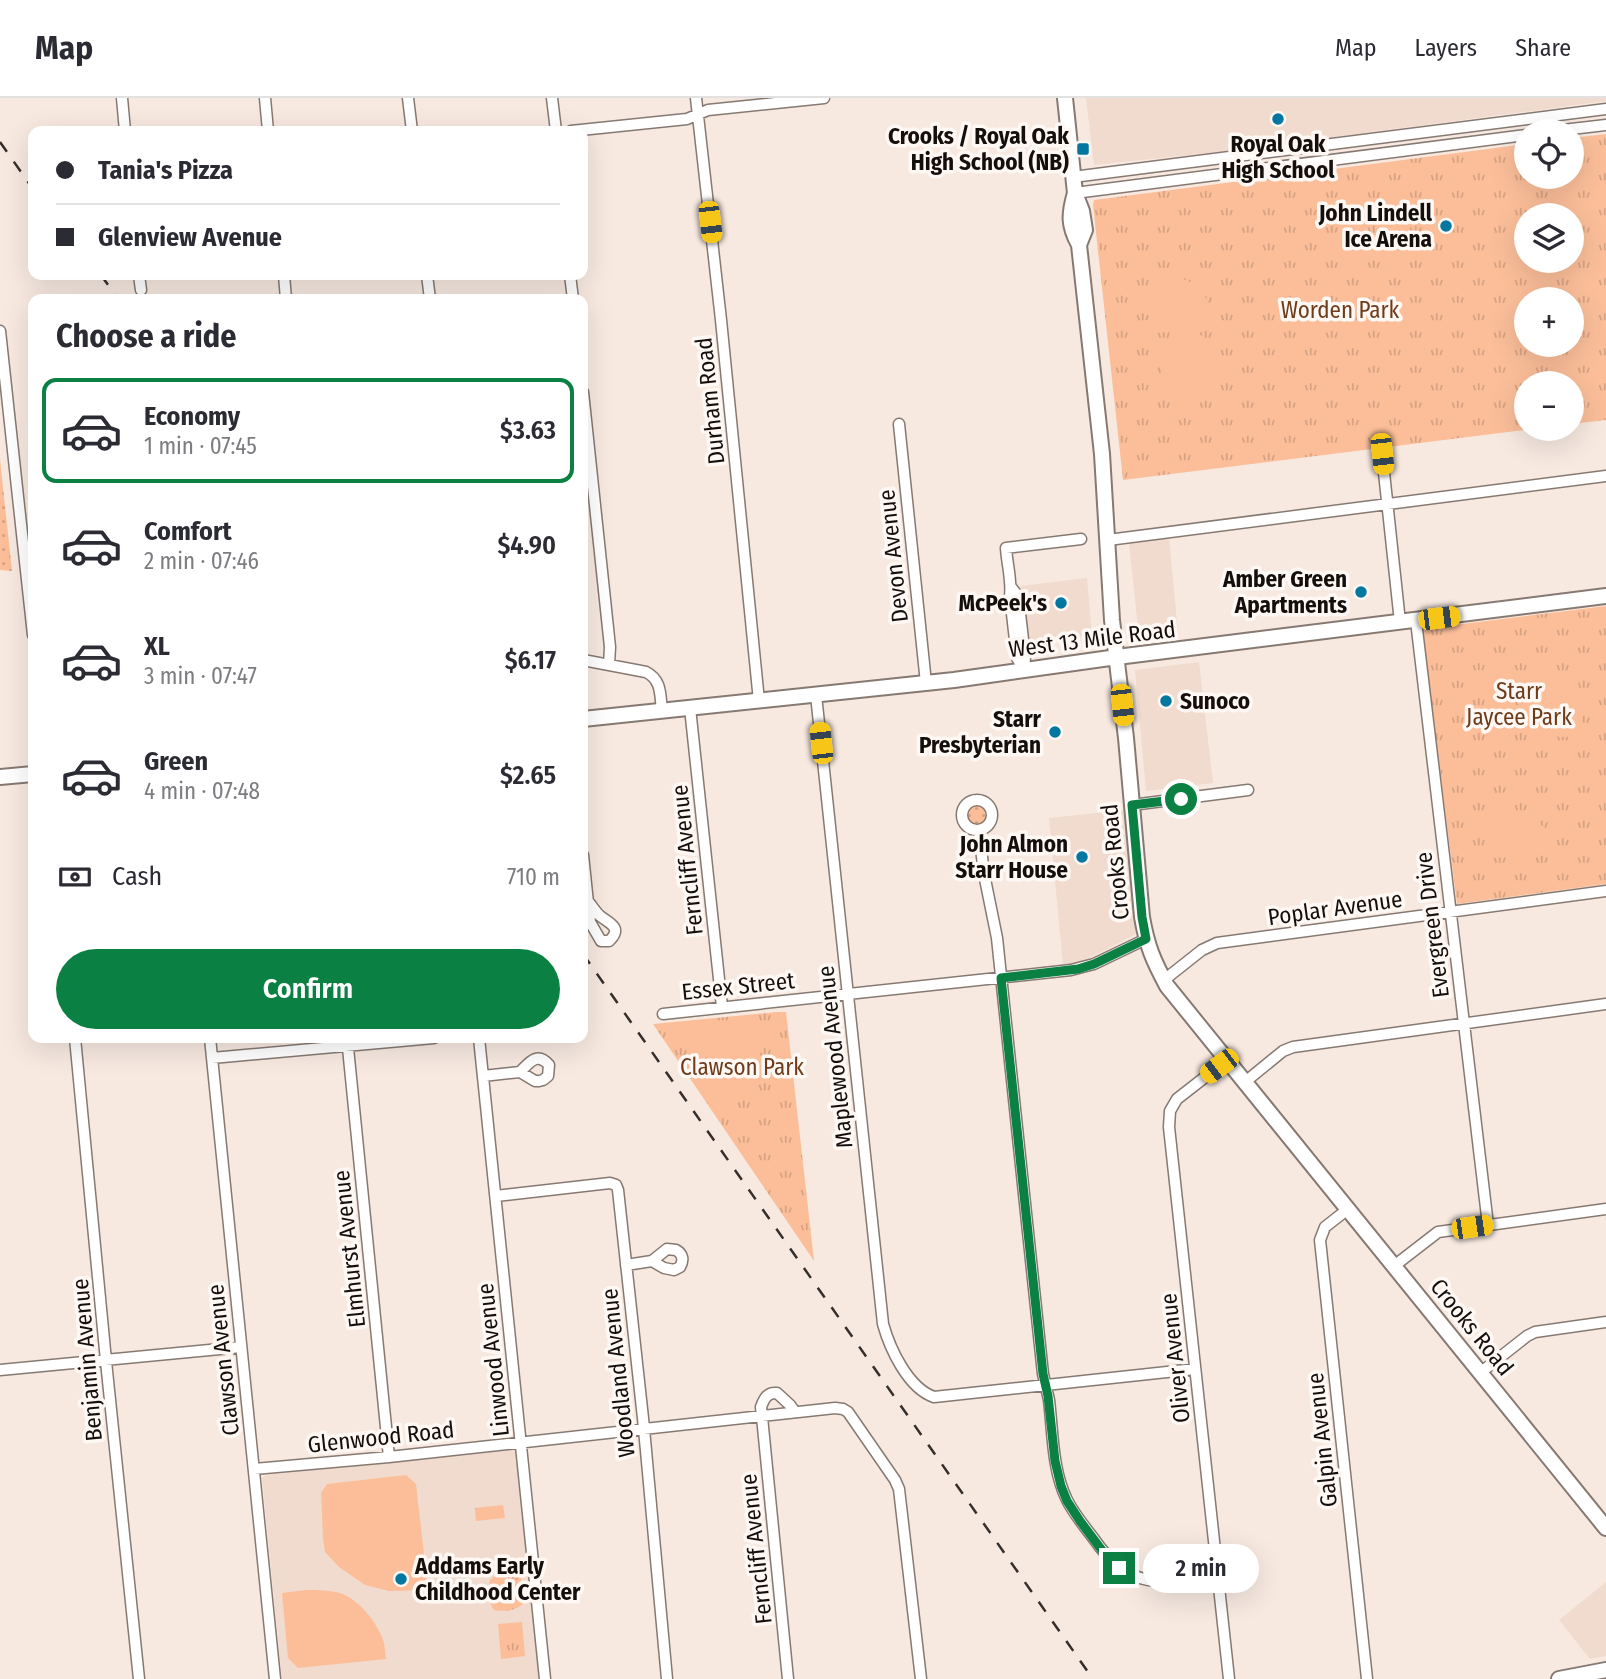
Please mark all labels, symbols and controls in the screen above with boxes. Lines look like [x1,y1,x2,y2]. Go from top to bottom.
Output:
text: Map [35,28,93,68]
text: Map [1335,34,1377,62]
text: Layers [1415,34,1477,62]
text: Share [1515,34,1571,62]
marker: Royal Oak High School [1270,111,1286,127]
map controls [1514,119,1584,441]
button: locate [1514,119,1584,189]
place label: Crooks / Royal Oak High School (NB) [888,122,1069,176]
place label: Royal Oak High School [1222,130,1335,184]
marker: Crooks / Royal Oak High School (NB) [1075,141,1091,157]
text: Tania's Pizza [98,155,233,186]
place label: John Lindell Ice Arena [1318,199,1433,253]
car [698,200,723,244]
button: layers [1514,203,1584,273]
marker: John Lindell Ice Arena [1438,218,1454,234]
text: Glenview Avenue [98,222,282,253]
button: + [1514,287,1584,357]
park label: Worden Park [1281,296,1400,324]
text: Choose a ride [56,317,237,355]
street label: Durham Road [689,336,731,466]
button: − [1514,371,1584,441]
icon: car [60,399,123,462]
text: Economy [144,401,240,432]
text: $3.63 [500,415,556,446]
text: 1 min · 07:45 [144,432,257,460]
car [1370,432,1395,476]
street label: Devon Avenue [872,488,914,624]
icon: car [60,514,123,577]
text: Comfort [144,516,232,547]
text: $4.90 [497,530,556,561]
text: 2 min · 07:46 [144,547,259,575]
place label: Amber Green Apartments [1222,565,1347,619]
marker: Amber Green Apartments [1353,584,1369,600]
place label: McPeek's [959,589,1047,617]
marker: McPeek's [1053,595,1069,611]
car [1417,605,1462,631]
street label: West 13 Mile Road [1007,615,1177,663]
icon: car [60,629,123,692]
text: XL [144,631,170,662]
text: $6.17 [505,645,556,676]
text: 3 min · 07:47 [144,662,257,690]
park label: Starr Jaycee Park [1466,677,1572,731]
car [1110,683,1135,727]
place label: Sunoco [1180,687,1250,715]
marker: Sunoco [1158,693,1174,709]
place label: Starr Presbyterian [919,705,1042,759]
car [809,721,834,765]
marker: Starr Presbyterian [1047,724,1063,740]
icon: car [60,744,123,807]
text: Green [144,746,208,777]
text: $2.65 [500,760,556,791]
text: 4 min · 07:48 [144,777,260,805]
street label: Ferncliff Avenue [665,783,709,937]
route start [1165,783,1197,815]
street label: Crooks Road [1095,803,1135,921]
place label: John Almon Starr House [955,830,1068,884]
marker: John Almon Starr House [1074,849,1090,865]
street label: Evergreen Drive [1409,851,1455,999]
icon: cash [56,858,94,896]
text: Cash [112,861,162,892]
text: 710 m [507,863,560,891]
street label: Poplar Avenue [1266,885,1404,931]
button: Confirm [56,949,560,1029]
street label: Maplewood Avenue [811,964,859,1150]
street label: Essex Street [680,966,796,1006]
car [1196,1045,1243,1087]
park label: Clawson Park [680,1053,804,1081]
street label: Elmhurst Avenue [327,1169,371,1329]
car [1450,1214,1495,1240]
street label: Crooks Road [1424,1273,1520,1381]
street label: Benjamin Avenue [66,1277,108,1443]
street label: Linwood Avenue [471,1282,515,1438]
street label: Clawson Avenue [201,1283,245,1437]
street label: Woodland Avenue [595,1287,641,1459]
street label: Oliver Avenue [1154,1292,1196,1424]
street label: Galpin Avenue [1301,1371,1343,1509]
street label: Glenwood Road [306,1415,456,1459]
street label: Ferncliff Avenue [734,1472,778,1626]
callout: 2 min [1144,1544,1259,1592]
place label: Addams Early Childhood Center [414,1552,581,1606]
route end [1103,1552,1135,1584]
text: 2 min [1175,1554,1227,1582]
marker: Addams Early Childhood Center [393,1571,409,1587]

